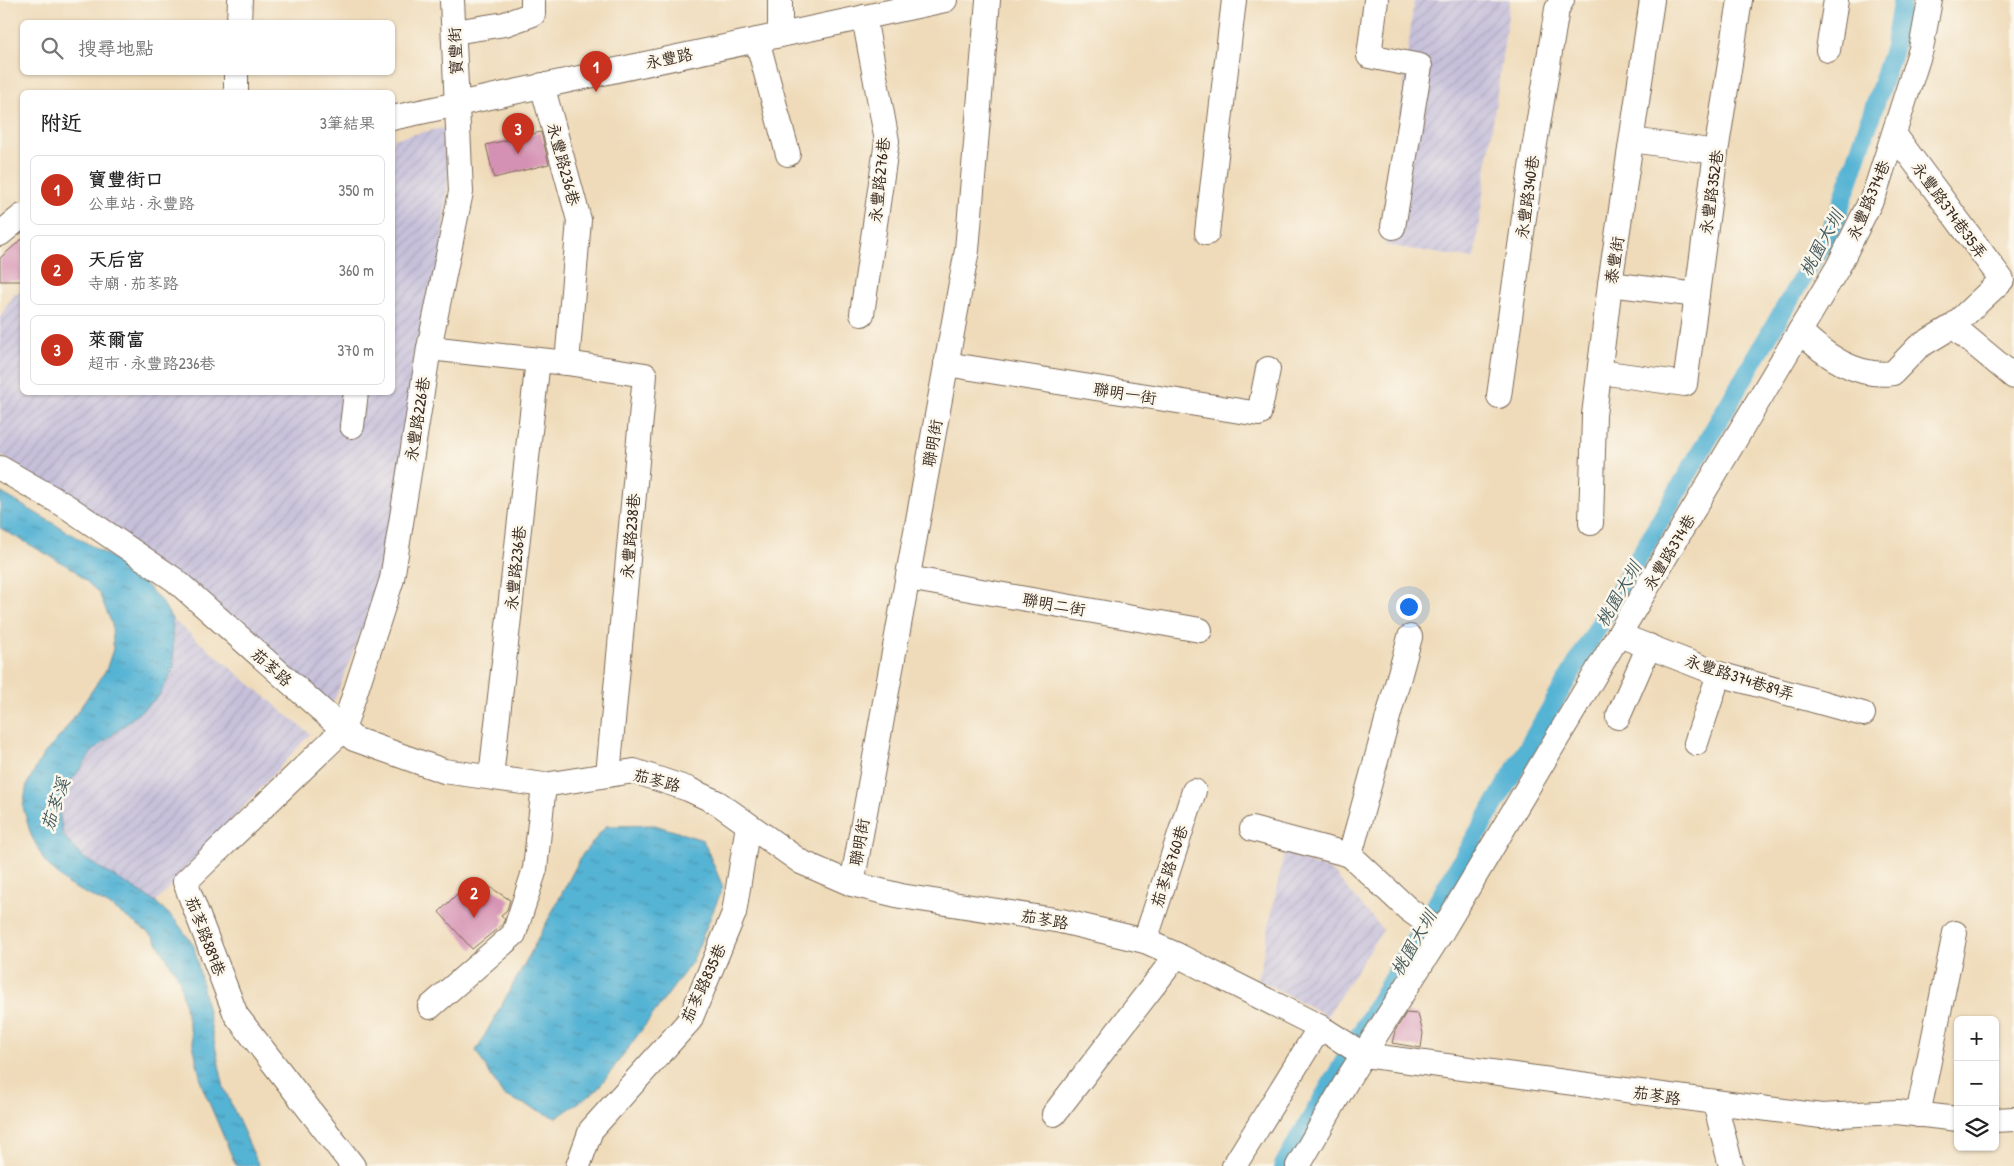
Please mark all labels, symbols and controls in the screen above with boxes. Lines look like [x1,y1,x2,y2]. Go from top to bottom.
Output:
search box [20,20,395,75]
street label: 寶豐街 [443,26,467,76]
icon: search [38,34,66,62]
text: 搜尋地點 [78,35,154,61]
street label: 永豐路 [643,42,695,74]
pin: 1 [580,51,612,92]
text: 附近 [40,108,82,137]
text: 3筆結果 [320,112,375,134]
pin: 3 [502,113,534,154]
street label: 永豐路236巷 [542,120,586,208]
street label: 永豐路276巷 [864,136,894,224]
street label: 永豐路352巷 [1694,148,1728,236]
street label: 永豐路340巷 [1510,154,1544,240]
street label: 永豐路374巷 [1841,157,1895,243]
street label: 永豐路374巷35弄 [1907,157,1993,263]
text: 寶豐街口 [88,166,164,192]
text: 1 [54,179,60,201]
text: 350 m [338,179,374,201]
text: 公車站 · 永豐路 [88,192,195,214]
water label: 桃園大圳 [1793,204,1850,281]
street label: 泰豐街 [1599,235,1629,285]
text: 天后宮 [88,246,145,272]
text: 2 [53,259,61,281]
text: 360 m [339,259,374,281]
text: 寺廟 · 茄苳路 [88,272,179,294]
text: 萊爾富 [88,326,145,352]
text: 3 [53,339,61,361]
text: 370 m [337,339,374,361]
text: 超市 · 永豐路236巷 [88,352,216,374]
street label: 永豐路226巷 [399,375,435,463]
street label: 聯明一街 [1092,377,1158,409]
street label: 聯明街 [917,417,947,469]
street label: 永豐路238巷 [615,492,645,580]
street label: 永豐路374巷 [1638,510,1700,594]
street label: 永豐路236巷 [500,525,530,611]
water label: 桃園大圳 [1589,555,1648,631]
street label: 聯明二街 [1021,588,1087,620]
your location [1396,594,1422,620]
street label: 茄苳路 [247,643,297,691]
street label: 永豐路374巷89弄 [1682,649,1798,705]
street label: 茄苳路 [631,763,683,797]
water label: 茄苳溪 [34,773,76,834]
street label: 聯明街 [844,816,874,868]
street label: 茄苳路760巷 [1145,822,1193,910]
pin: 2 [458,877,490,918]
street label: 茄苳路889巷 [181,893,231,979]
street label: 茄苳路 [1019,904,1071,934]
water label: 桃園大圳 [1384,904,1443,980]
street label: 茄苳路835巷 [675,940,731,1026]
map controls [1954,1016,1999,1151]
button: + [1954,1016,1999,1061]
button: − [1954,1061,1999,1106]
street label: 茄苳路 [1632,1080,1682,1110]
button: layers [1954,1106,1999,1151]

